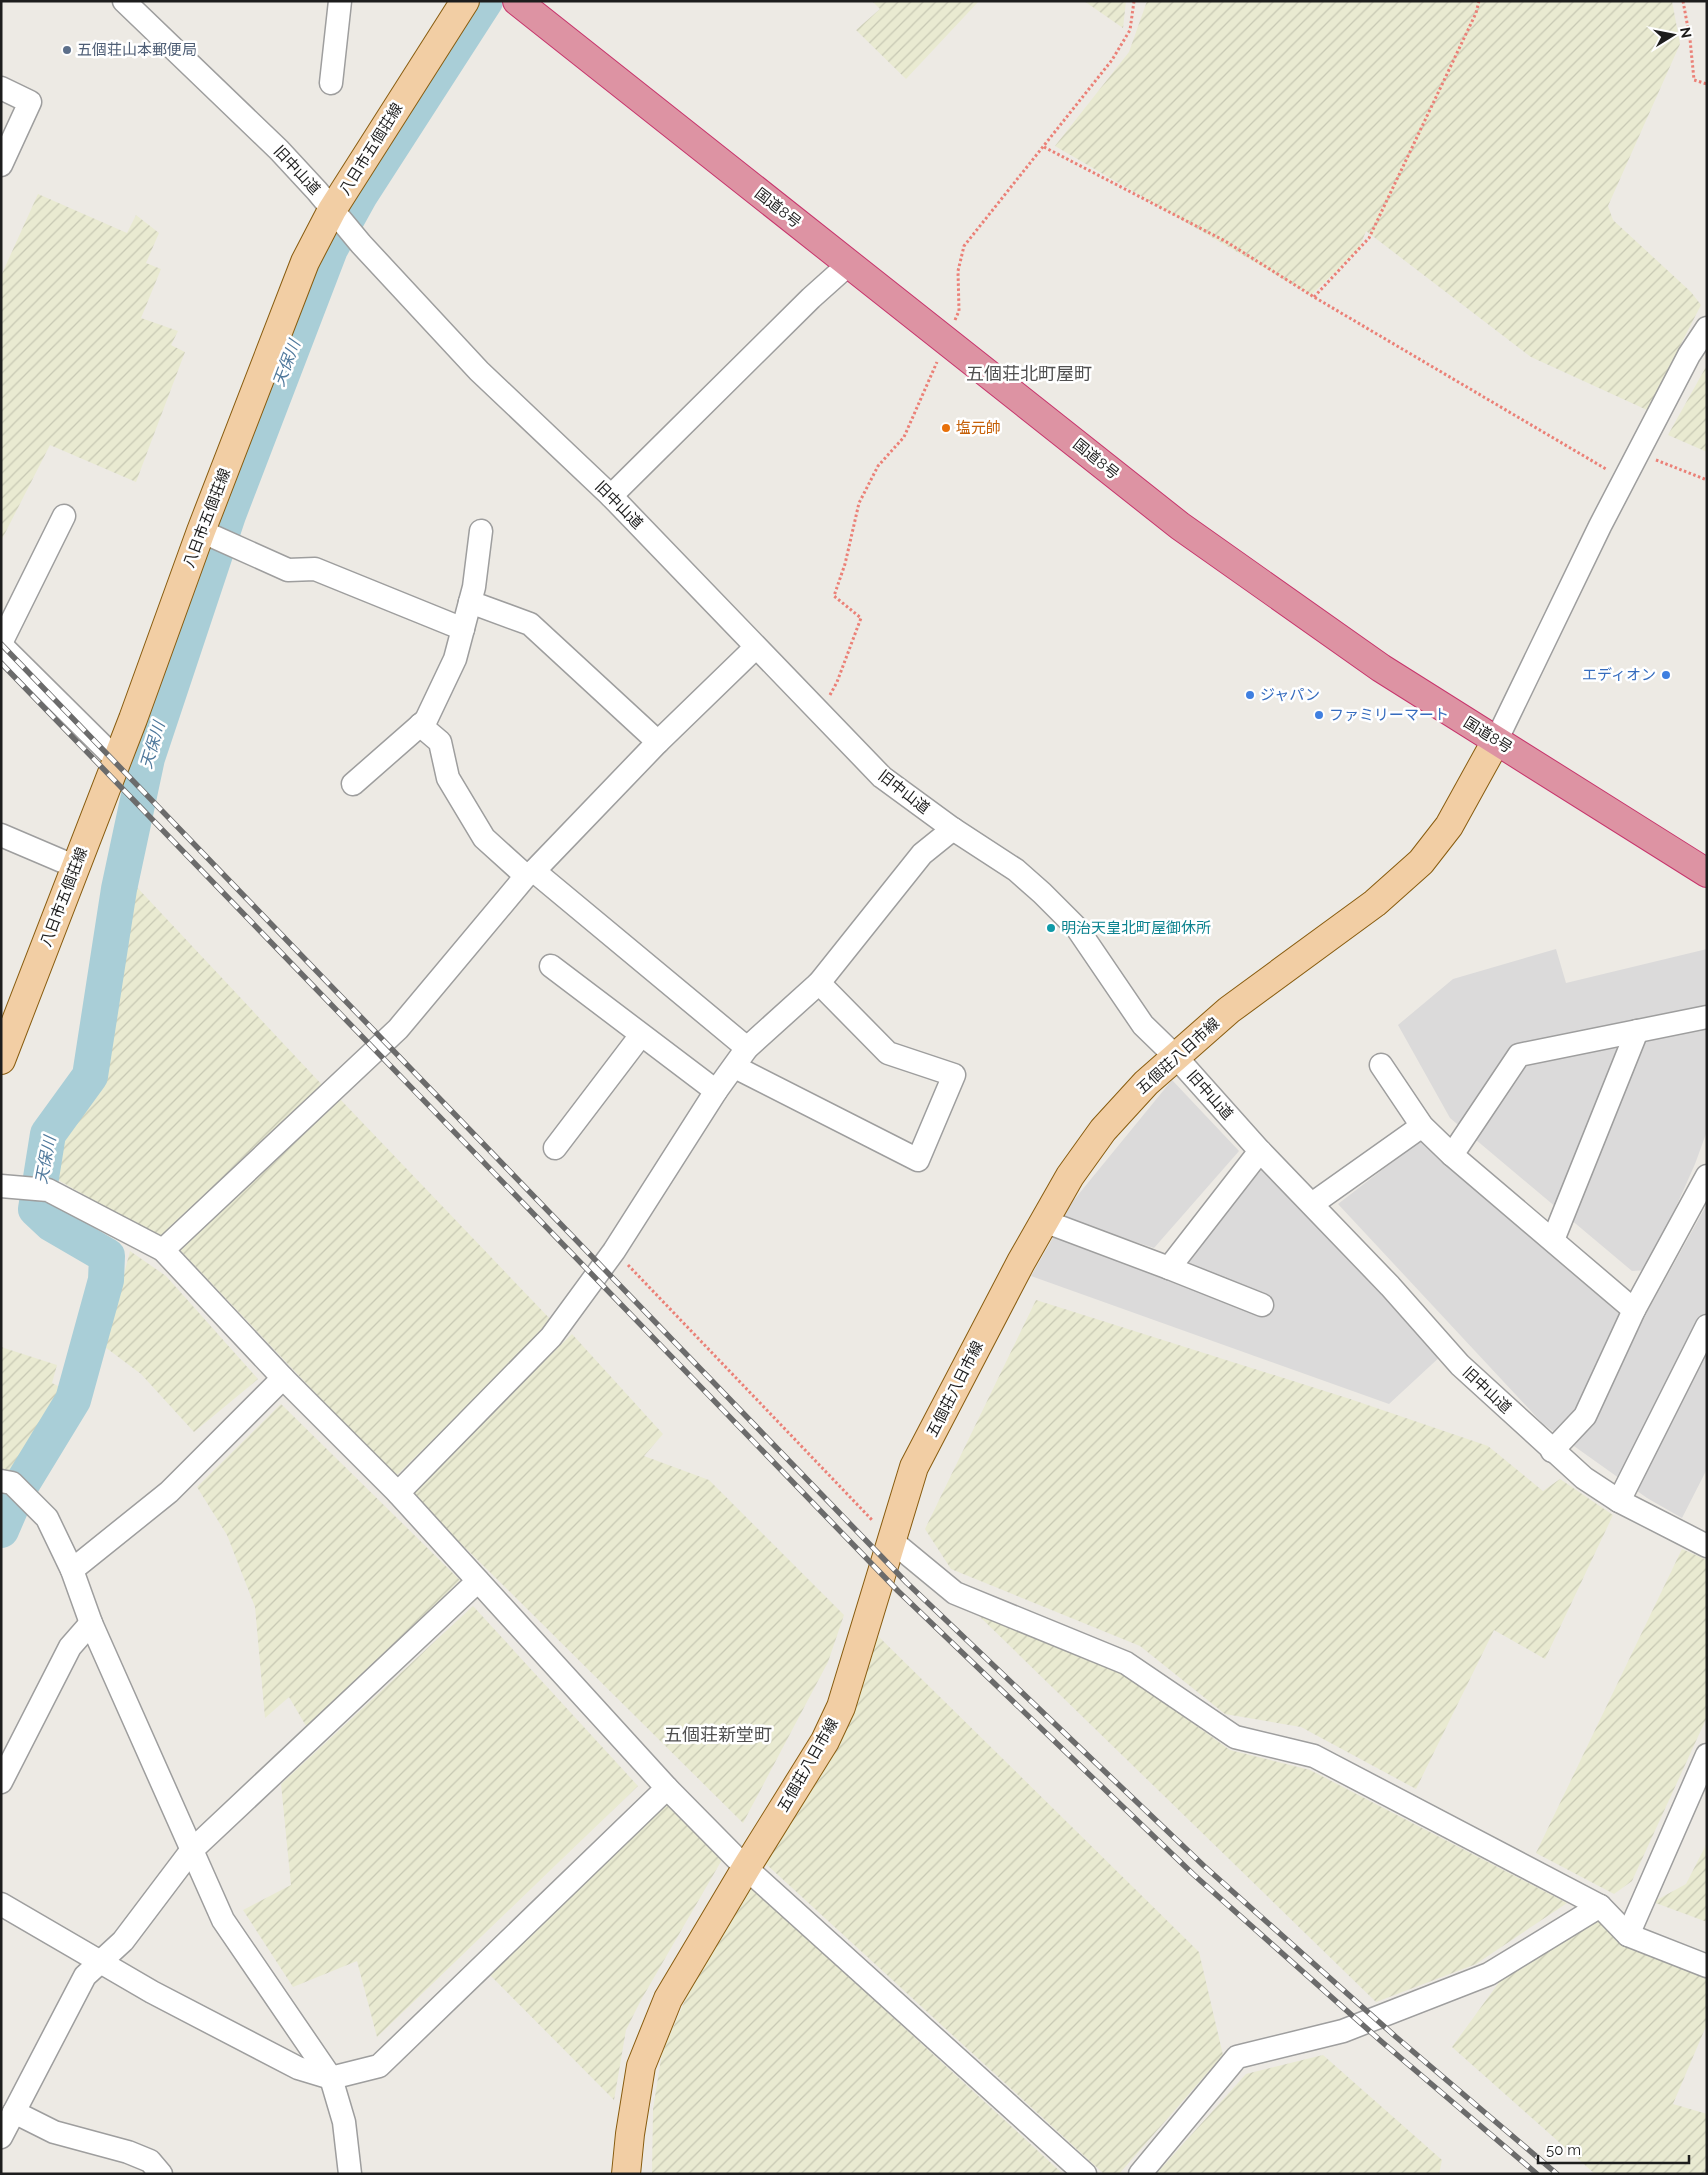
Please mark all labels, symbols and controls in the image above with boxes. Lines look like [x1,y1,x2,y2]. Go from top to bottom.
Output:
north arrow [1648,10,1698,60]
text: N [1677,26,1695,39]
place label: 五個荘山本郵便局 [77,41,197,59]
marker: 五個荘山本郵便局 [61,44,73,56]
street label: 八日市五個荘線 [336,100,406,198]
street label: 旧中山道 [270,142,324,198]
street label: 国道8号 [751,184,805,232]
water label: 天保川 [269,336,305,389]
district label: 五個荘北町屋町 [966,363,1092,384]
place label: 塩元帥 [956,419,1001,437]
marker: 塩元帥 [940,422,952,434]
street label: 国道8号 [1069,435,1123,483]
street label: 八日市五個荘線 [180,466,234,570]
street label: 旧中山道 [591,477,647,533]
place label: エディオン [1582,666,1656,684]
marker: エディオン [1660,669,1672,681]
place label: ジャパン [1260,686,1320,704]
marker: ジャパン [1244,689,1256,701]
place label: ファミリーマート [1329,706,1449,724]
marker: ファミリーマート [1313,709,1325,721]
street label: 国道8号 [1460,713,1516,757]
water label: 天保川 [136,718,169,771]
street label: 旧中山道 [875,766,933,818]
street label: 八日市五個荘線 [37,845,91,949]
place label: 明治天皇北町屋御休所 [1061,919,1211,937]
marker: 明治天皇北町屋御休所 [1045,922,1057,934]
street label: 五個荘八日市線 [1133,1014,1223,1098]
street label: 旧中山道 [1183,1067,1237,1123]
water label: 天保川 [32,1133,60,1185]
street label: 五個荘八日市線 [923,1338,987,1440]
street label: 旧中山道 [1459,1363,1515,1417]
street label: 五個荘八日市線 [774,1715,842,1815]
district label: 五個荘新堂町 [664,1724,772,1745]
scale bar [1538,2132,1689,2164]
text: 50 m [1546,2141,1581,2159]

